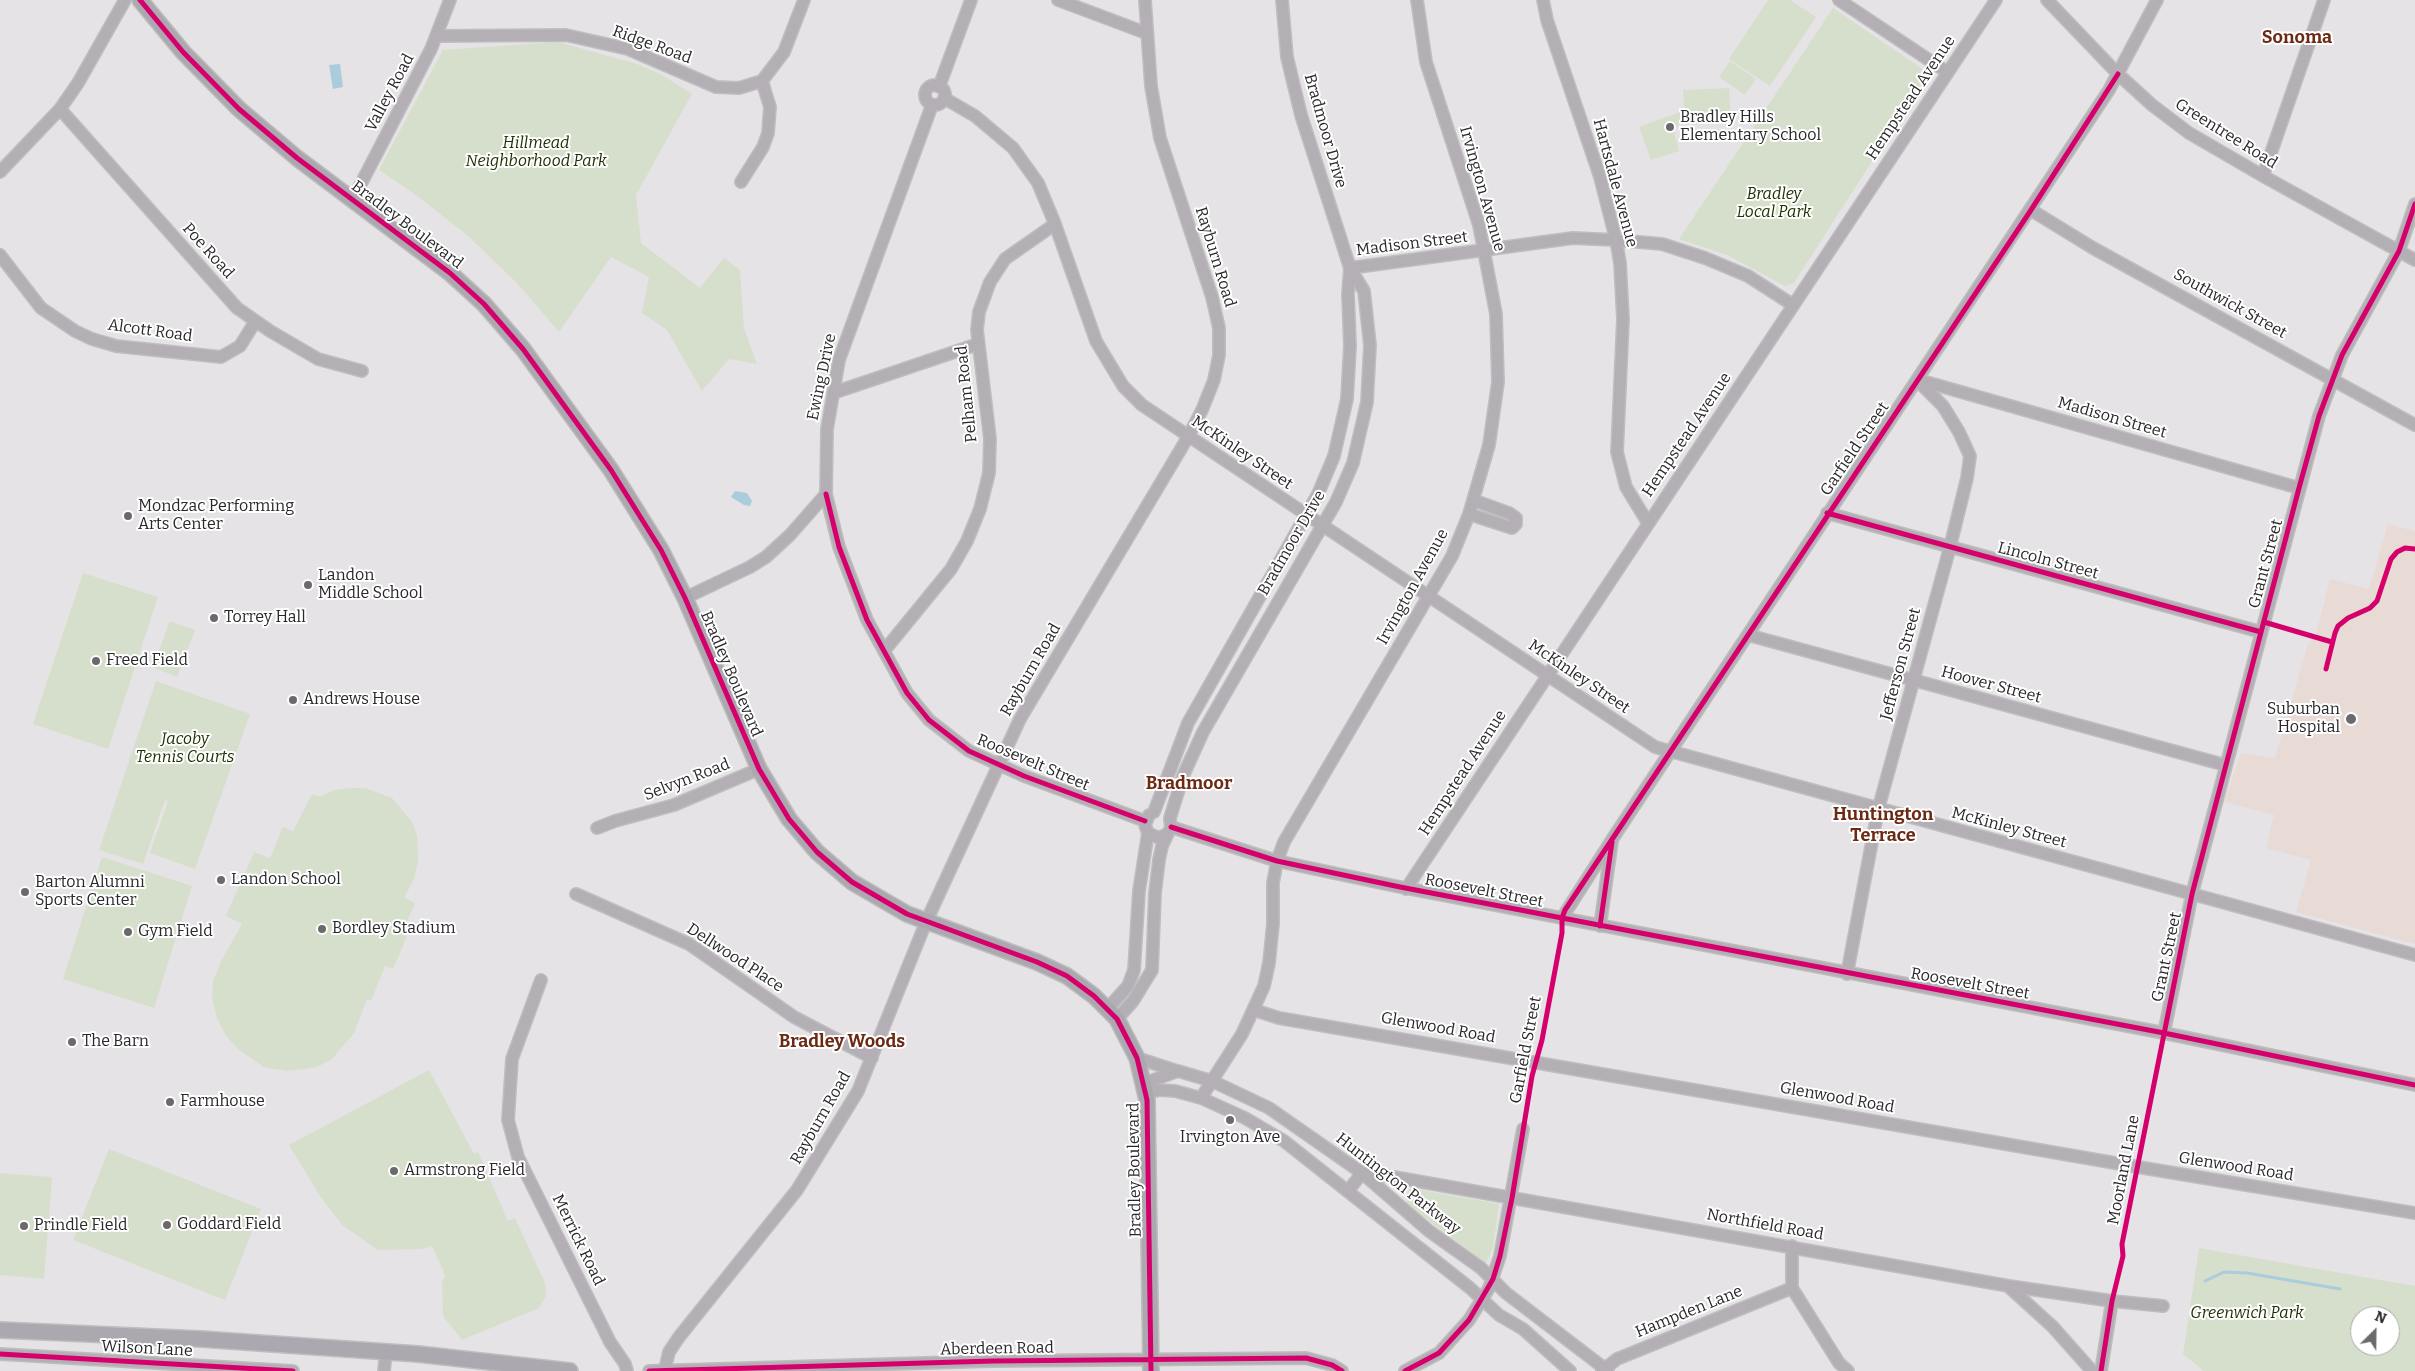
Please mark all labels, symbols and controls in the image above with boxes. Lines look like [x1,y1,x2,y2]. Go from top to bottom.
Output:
street label: Ridge Road [610,22,694,68]
district label: Sonoma [2262,27,2332,49]
street label: Hempstead Avenue [1862,32,1960,164]
street label: Valley Road [361,51,419,135]
street label: Bradmoor Drive [1299,72,1351,190]
street label: Greentree Road [2171,95,2281,173]
place label: Bradley Hills Elementary School [1680,108,1821,146]
street label: Hartsdale Avenue [1589,117,1641,249]
marker: Bradley Hills Elementary School [1664,121,1676,133]
street label: Irvington Avenue [1455,124,1509,254]
park label: Hillmead Neighborhood Park [465,134,607,172]
street label: Bradley Boulevard [347,177,467,273]
park label: Bradley Local Park [1737,185,1811,223]
street label: Rayburn Road [1191,205,1239,309]
street label: Poe Road [178,219,238,283]
street label: Madison Street [1355,228,1469,260]
street label: Southwick Street [2170,265,2290,343]
street label: Alcott Road [106,316,194,346]
street label: Ewing Drive [803,332,841,422]
street label: Pelham Road [952,345,982,443]
street label: Hempstead Avenue [1638,369,1736,501]
street label: Madison Street [2055,393,2169,443]
street label: Garfield Street [1817,398,1893,500]
street label: McKinley Street [1188,412,1296,494]
street label: Bradmoor Drive [1254,487,1330,599]
place label: Mondzac Performing Arts Center [138,497,294,535]
marker: Mondzac Performing Arts Center [122,510,134,522]
street label: Grant Street [2245,517,2287,611]
street label: Irvington Avenue [1373,526,1453,648]
street label: Lincoln Street [1995,538,2101,584]
place label: Landon Middle School [318,566,423,604]
marker: Landon Middle School [302,579,314,591]
street label: Jefferson Street [1877,606,1925,722]
place label: Torrey Hall [224,608,306,628]
street label: Bradley Boulevard [696,608,766,740]
marker: Torrey Hall [208,612,220,624]
street label: Rayburn Road [997,620,1065,720]
street label: McKinley Street [1525,636,1633,718]
place label: Freed Field [106,651,188,671]
marker: Freed Field [90,655,102,667]
street label: Hoover Street [1939,662,2043,708]
place label: Andrews House [303,690,420,710]
marker: Andrews House [287,694,299,706]
place label: Suburban Hospital [2267,700,2340,738]
street label: Hempstead Avenue [1415,707,1511,839]
marker: Suburban Hospital [2344,712,2358,726]
park label: Jacoby Tennis Courts [136,730,234,768]
street label: Roosevelt Street [974,731,1092,795]
street label: Selvyn Road [641,755,733,805]
district label: Bradmoor [1146,773,1232,795]
street label: McKinley Street [1950,803,2068,853]
district label: Huntington Terrace [1833,804,1933,846]
place label: Landon School [231,870,341,890]
street label: Roosevelt Street [1423,870,1545,912]
place label: Barton Alumni Sports Center [35,873,145,911]
marker: Landon School [215,874,227,886]
marker: Barton Alumni Sports Center [19,886,31,898]
street label: Grant Street [2148,910,2186,1004]
place label: Bordley Stadium [332,919,455,939]
street label: Dellwood Place [683,920,787,996]
place label: Gym Field [138,922,213,942]
marker: Bordley Stadium [316,923,328,935]
marker: Gym Field [122,926,134,938]
street label: Roosevelt Street [1909,964,2031,1004]
street label: Garfield Street [1506,995,1546,1105]
street label: Glenwood Road [1379,1008,1497,1048]
district label: Bradley Woods [779,1031,905,1053]
place label: The Barn [82,1032,149,1052]
marker: The Barn [66,1036,78,1048]
street label: Rayburn Road [787,1068,855,1168]
street label: Glenwood Road [1778,1078,1896,1118]
place label: Farmhouse [180,1092,265,1112]
marker: Farmhouse [164,1096,176,1108]
street label: Bradley Boulevard [1124,1102,1146,1238]
street label: Moorland Lane [2104,1113,2144,1227]
marker: Irvington Ave [1224,1114,1236,1126]
place label: Irvington Ave [1180,1128,1280,1148]
street label: Huntington Parkway [1332,1129,1464,1239]
street label: Glenwood Road [2177,1148,2295,1186]
place label: Armstrong Field [404,1161,525,1181]
marker: Armstrong Field [388,1165,400,1177]
street label: Merrick Road [548,1191,608,1289]
street label: Northfield Road [1705,1205,1825,1245]
place label: Goddard Field [177,1215,281,1235]
place label: Prindle Field [34,1216,128,1236]
marker: Goddard Field [161,1219,173,1231]
marker: Prindle Field [18,1220,30,1232]
street label: Hampden Lane [1633,1282,1745,1342]
park label: Greenwich Park [2190,1304,2304,1324]
north arrow [2350,1306,2400,1356]
text: N [2372,1308,2389,1328]
street label: Wilson Lane [101,1337,193,1361]
street label: Aberdeen Road [940,1338,1054,1360]

